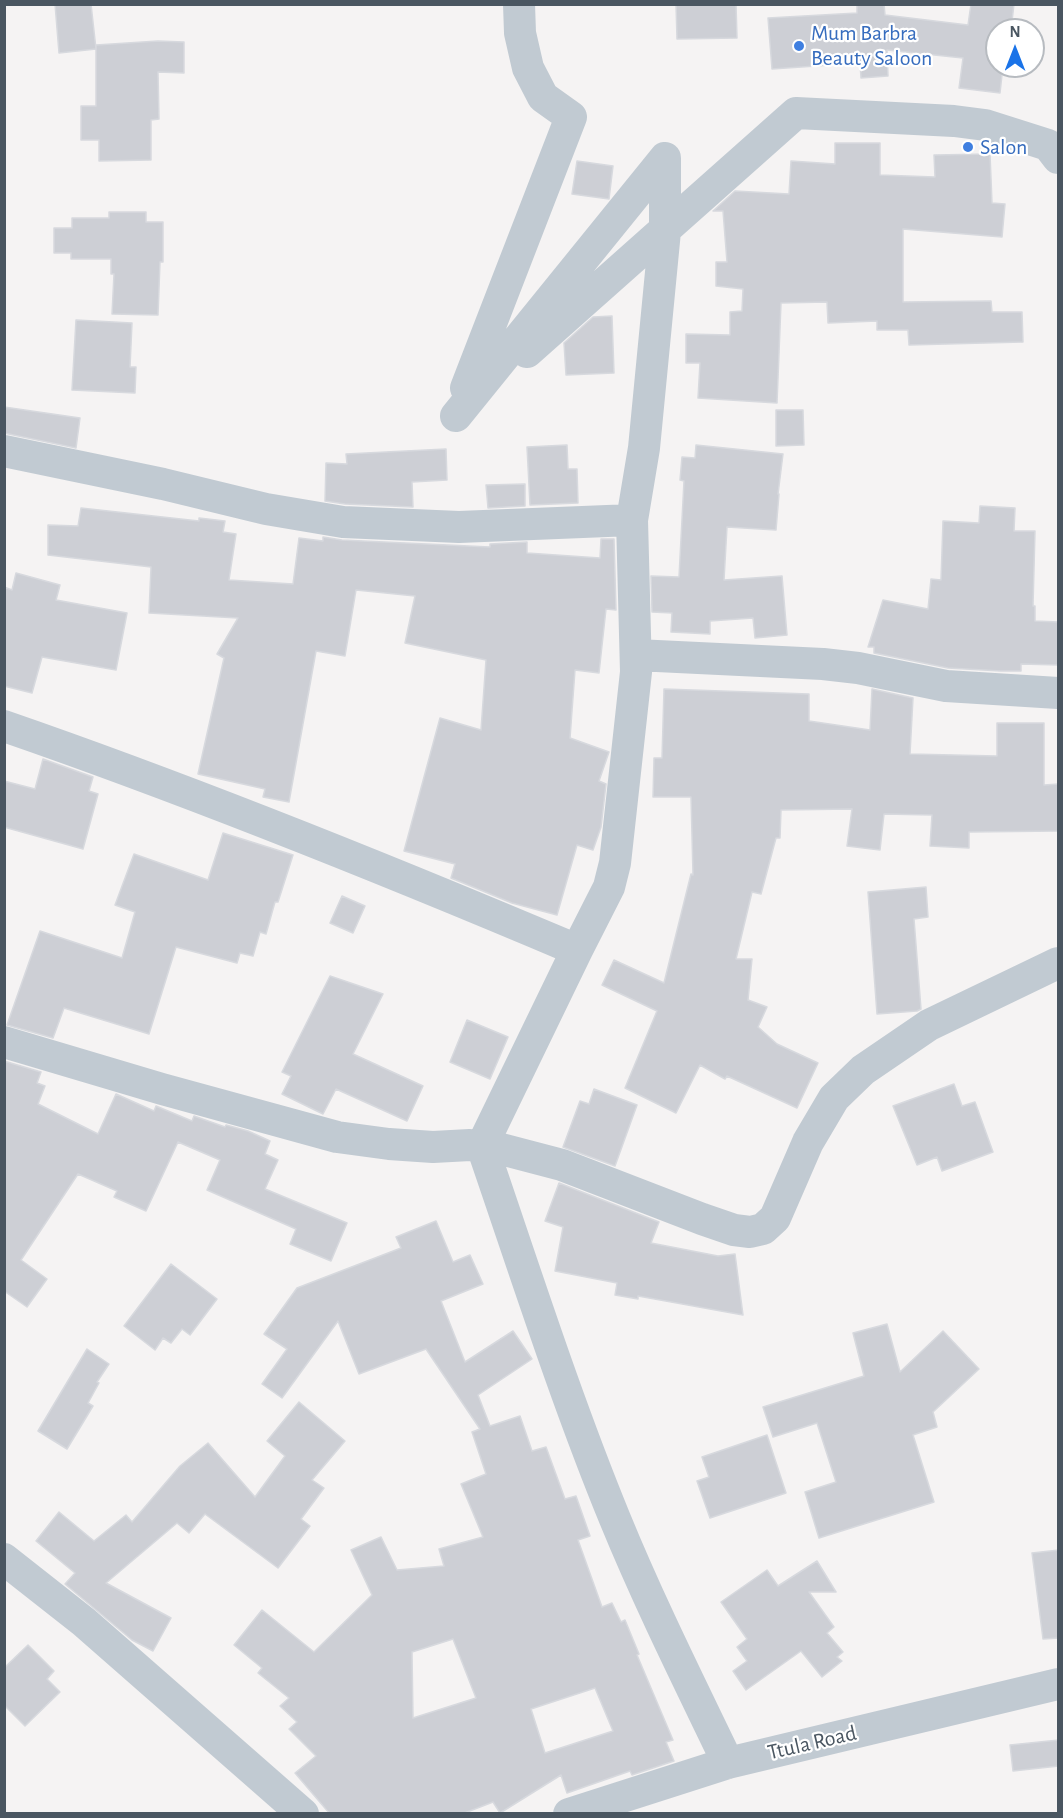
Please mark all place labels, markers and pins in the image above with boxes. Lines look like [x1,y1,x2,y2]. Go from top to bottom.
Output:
place label: Mum Barbra Beauty Saloon [811,20,932,72]
marker: Mum Barbra Beauty Saloon [792,39,806,53]
place label: Salon [980,134,1027,160]
marker: Salon [961,140,975,154]

